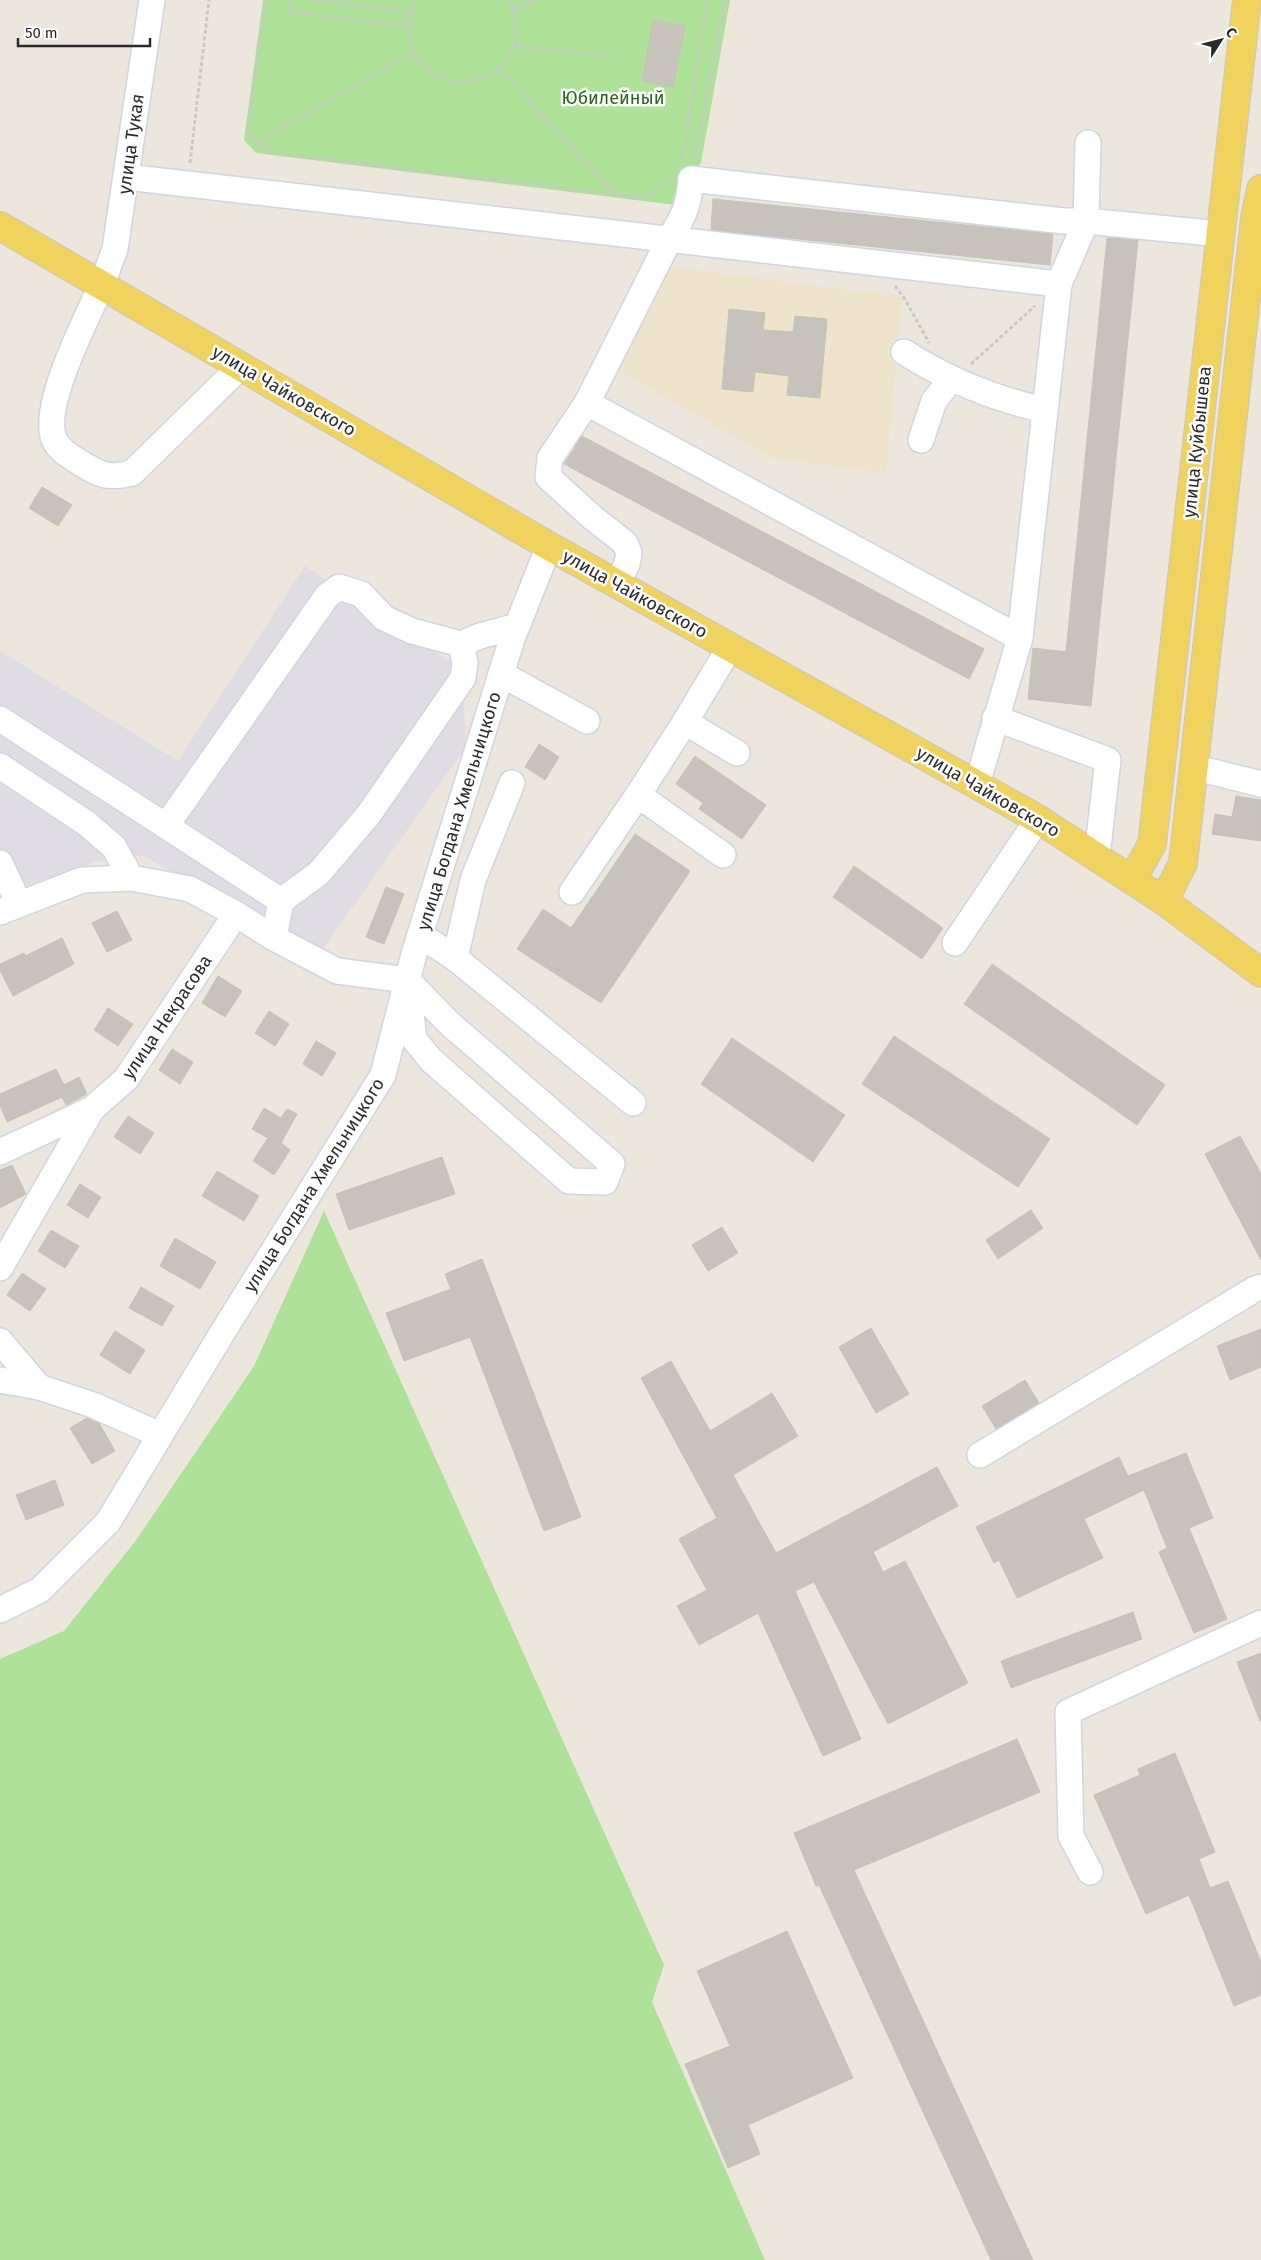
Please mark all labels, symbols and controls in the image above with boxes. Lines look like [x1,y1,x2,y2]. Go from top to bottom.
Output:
scale bar [18,15,150,47]
north arrow [1196,15,1246,65]
text: 50 m [25,24,58,42]
text: С [1222,24,1240,41]
park label: Юбилейный [561,87,665,109]
street label: улица Тукая [113,92,149,196]
street label: улица Чайковского [208,341,360,441]
street label: улица Куйбышева [1178,365,1216,519]
street label: улица Чайковского [559,545,711,643]
street label: улица Богдана Хмельницкого [412,689,506,933]
street label: улица Чайковского [912,742,1064,842]
street label: улица Некрасова [117,951,217,1083]
street label: улица Богдана Хмельницкого [239,1074,389,1296]

